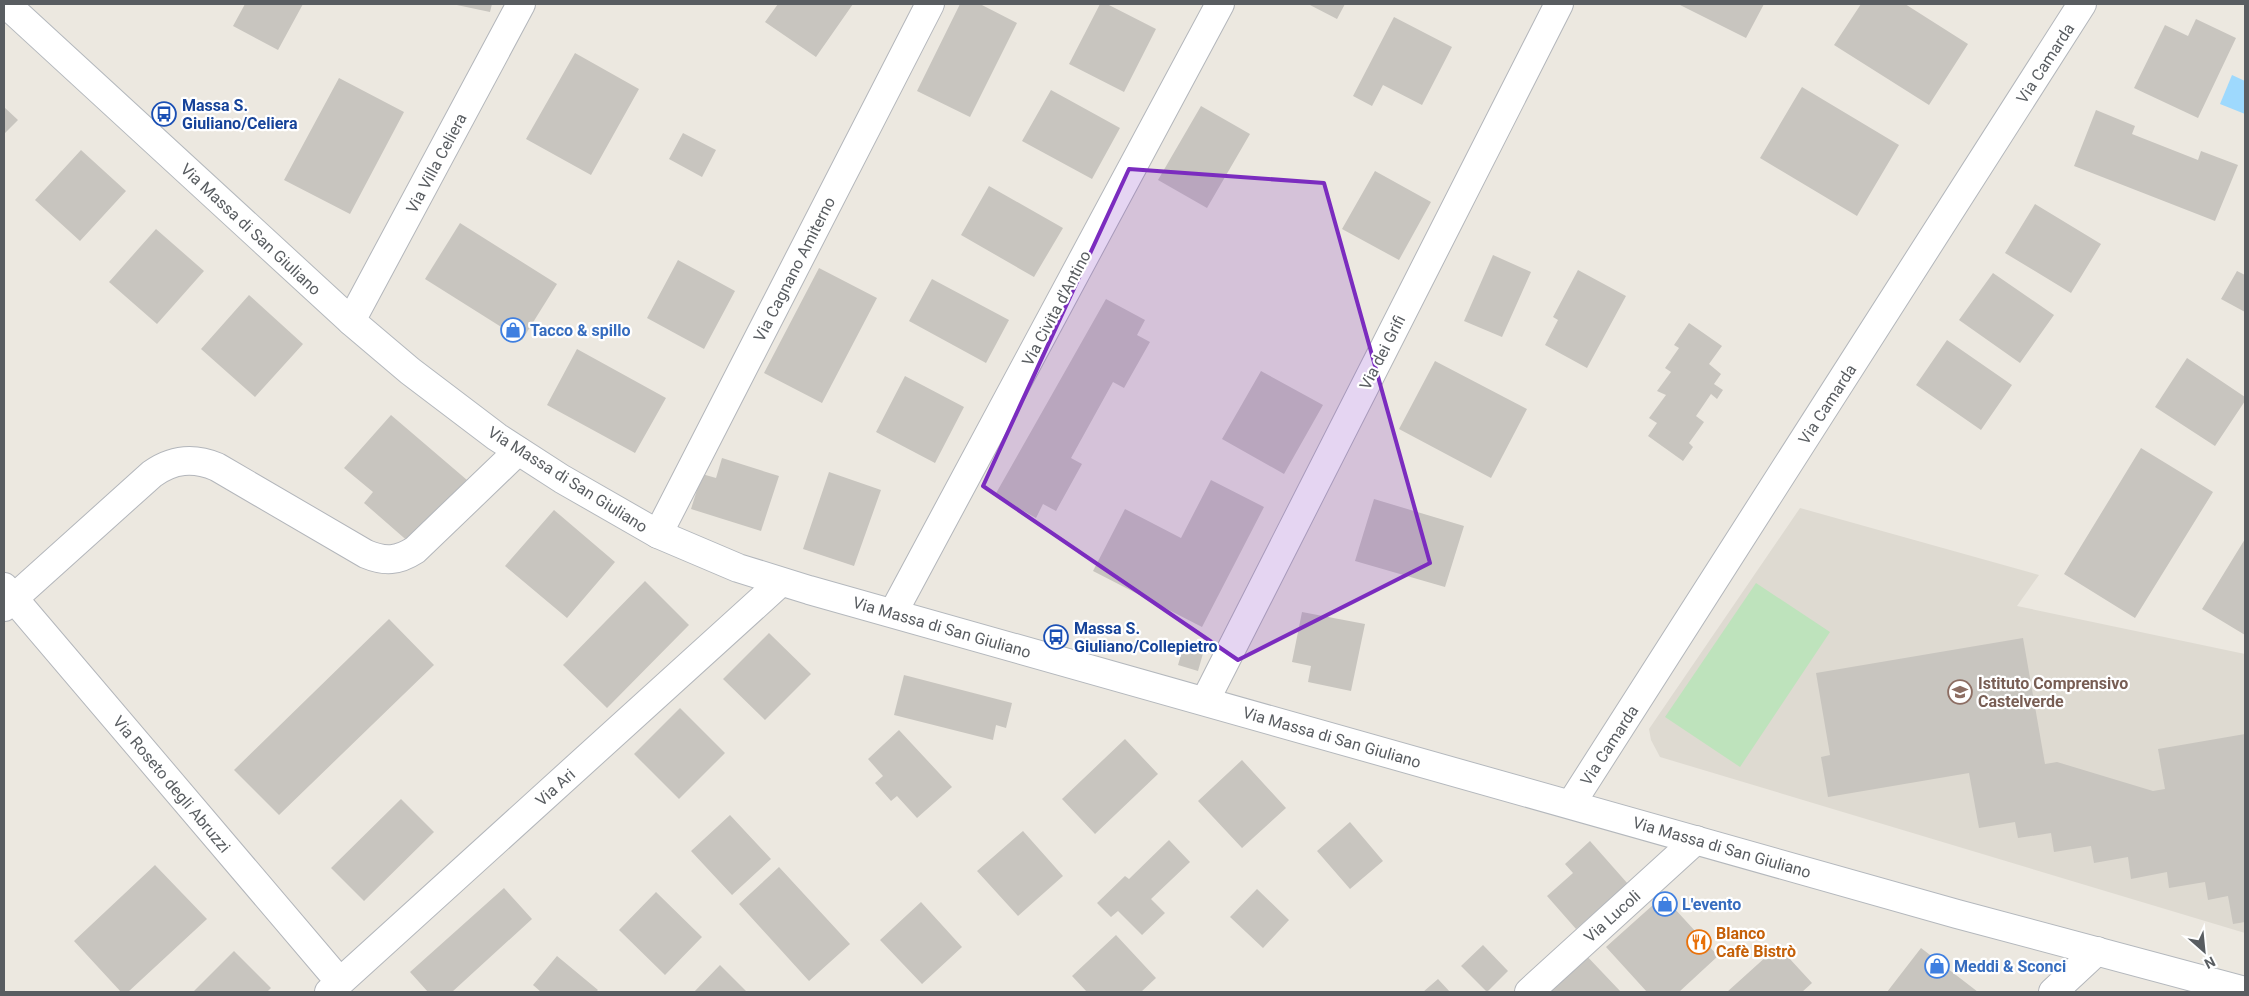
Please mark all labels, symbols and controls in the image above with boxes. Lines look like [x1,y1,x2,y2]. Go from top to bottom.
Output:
street label: Via Camarda [2013,20,2078,107]
place label: Massa S. Giuliano/Celiera [182,96,298,133]
bus stop icon: Massa S. Giuliano/Celiera [151,101,177,127]
street label: Via Villa Celiera [402,110,471,216]
street label: Via Massa di San Giuliano [177,159,325,299]
street label: Via Cagnano Amiterno [750,194,839,345]
street label: Via Civita d'Antino [1018,247,1095,369]
street label: Via dei Grifi [1356,312,1409,393]
shop icon: Tacco & spillo [500,317,526,343]
place label: Tacco & spillo [530,321,630,340]
street label: Via Camarda [1795,361,1860,448]
street label: Via Massa di San Giuliano [484,422,651,536]
street label: Via Massa di San Giuliano [851,593,1033,662]
place label: Massa S. Giuliano/Collepietro [1074,619,1218,656]
bus stop icon: Massa S. Giuliano/Collepietro [1043,624,1069,650]
place label: Istituto Comprensivo Castelverde [1978,674,2128,711]
school or university icon: Istituto Comprensivo Castelverde [1947,679,1973,705]
street label: Via Camarda [1577,702,1642,789]
street label: Via Massa di San Giuliano [1241,703,1423,772]
street label: Via Roseto degli Abruzzi [109,712,234,856]
street label: Via Ari [532,765,579,810]
street label: Via Massa di San Giuliano [1631,813,1813,882]
street label: Via Lucoli [1580,886,1644,947]
shop icon: L'evento [1652,891,1678,917]
place label: L'evento [1682,895,1741,914]
place label: Blanco Cafè Bistrò [1716,924,1796,961]
north arrow [2179,926,2229,976]
restaurant icon: Blanco Cafè Bistrò [1686,929,1712,955]
shop icon: Meddi & Sconci [1924,953,1950,979]
text: N [2202,953,2218,972]
place label: Meddi & Sconci [1954,957,2066,976]

